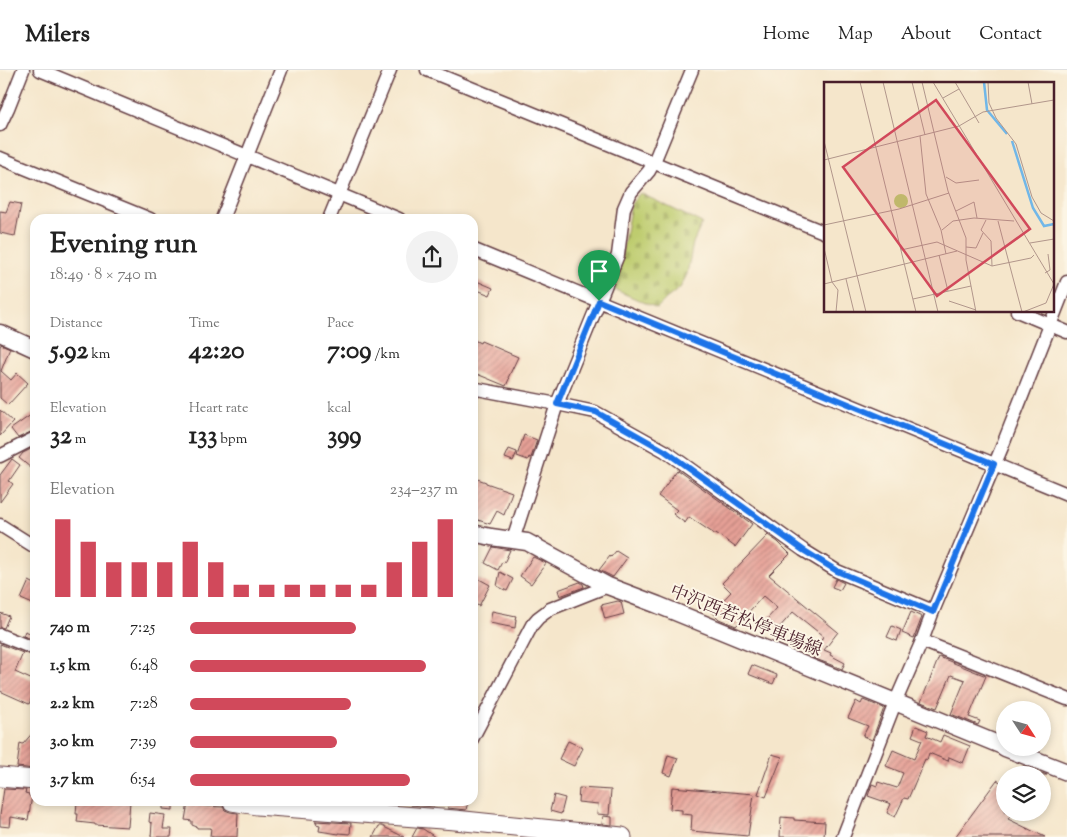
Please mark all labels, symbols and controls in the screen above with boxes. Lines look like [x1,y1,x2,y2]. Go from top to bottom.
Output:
text: Milers [25,18,90,52]
text: Home [763,22,810,48]
text: Map [838,22,873,48]
text: About [901,22,951,48]
text: Contact [979,22,1042,48]
inset map [824,82,1054,312]
text: Evening run [50,225,197,265]
button: share [406,231,458,283]
pin [578,250,620,301]
icon: arrive [585,257,613,285]
text: 18:49 · 8 × 740 m [50,264,157,287]
text: Distance [50,314,103,334]
text: Time [189,314,220,334]
text: Pace [327,314,354,334]
text: 5.92 [50,334,88,370]
text: 42:20 [189,334,244,370]
text: 7:09 [327,334,371,370]
text: km [88,345,110,365]
text: /km [371,345,400,365]
text: Elevation [50,399,107,419]
text: Heart rate [189,399,248,419]
text: kcal [327,399,351,419]
text: 32 [50,419,72,455]
text: 133 [189,419,217,455]
text: 399 [327,419,362,455]
text: m [72,430,86,450]
text: bpm [217,430,247,450]
text: Elevation [50,479,115,502]
text: 234–237 m [390,479,458,502]
street label: 中沢西若松停車場線 [665,579,825,664]
text: 740 m [50,617,90,640]
text: 7:25 [130,617,155,640]
text: 1.5 km [50,655,90,678]
text: 6:48 [130,655,158,678]
text: 2.2 km [50,693,94,716]
text: 7:28 [130,693,158,716]
north arrow [996,701,1051,756]
map controls [996,701,1051,821]
text: 3.0 km [50,731,94,754]
text: 7:39 [130,731,156,754]
button: layers [996,766,1051,821]
text: 3.7 km [50,769,94,792]
text: 6:54 [130,769,156,792]

